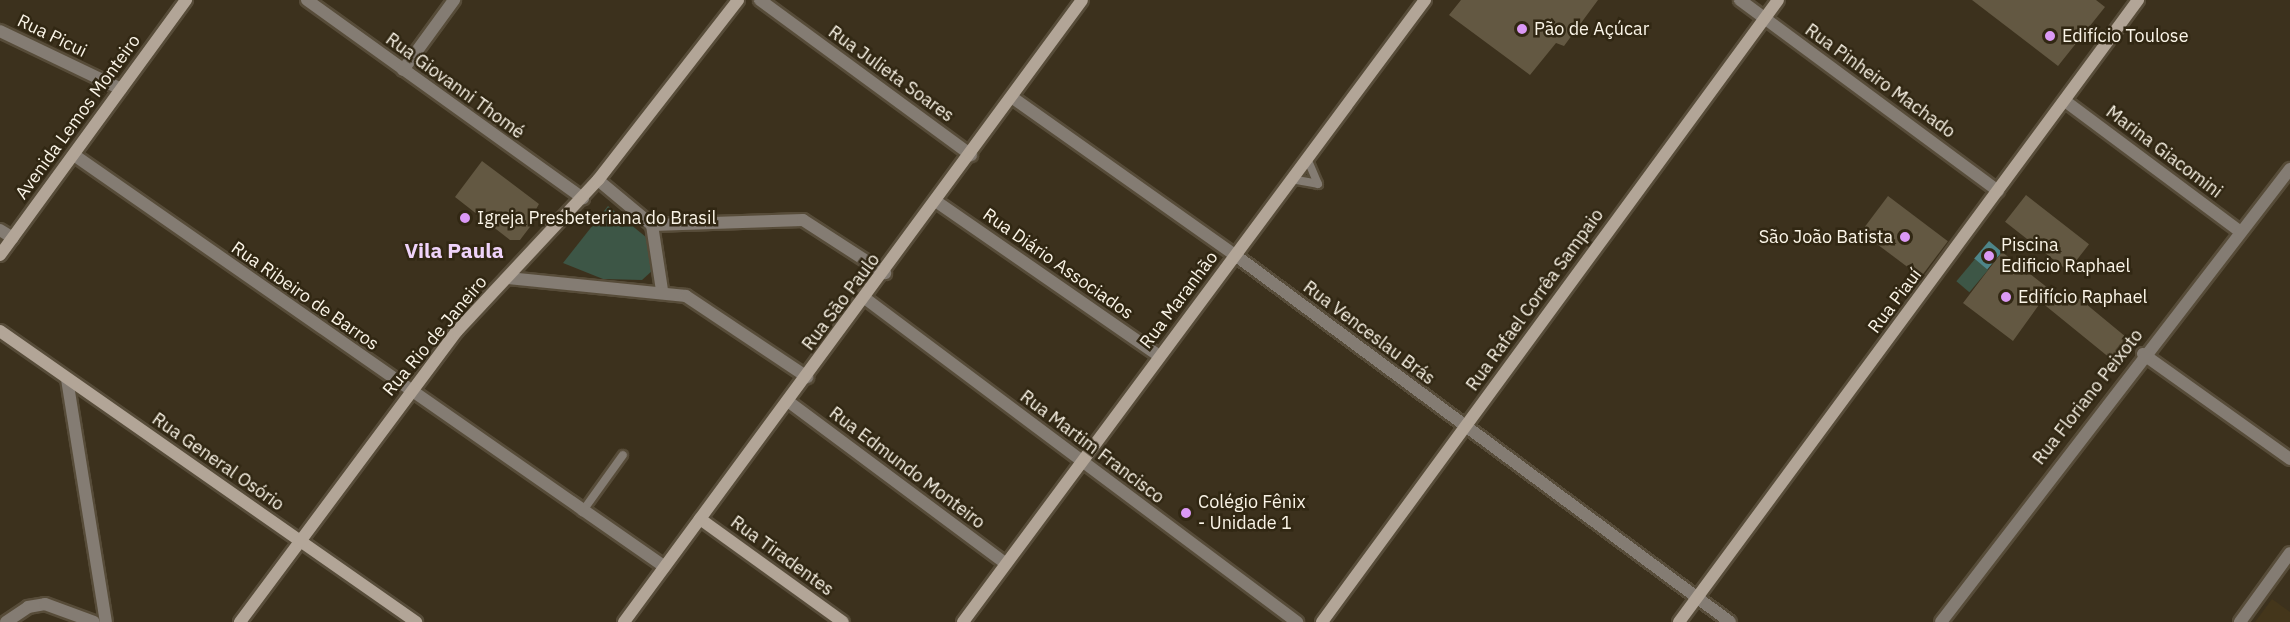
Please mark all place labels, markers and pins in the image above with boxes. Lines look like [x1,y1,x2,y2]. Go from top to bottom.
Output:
place label: Pão de Açúcar [1534,18,1649,40]
marker: Pão de Açúcar [1515,22,1529,36]
place label: Edifício Toulose [2062,25,2189,47]
marker: Edifício Toulose [2043,29,2057,43]
place label: Igreja Presbeteriana do Brasil [477,207,716,229]
marker: Igreja Presbeteriana do Brasil [458,211,472,225]
place label: São João Batista [1759,226,1893,248]
marker: São João Batista [1898,230,1912,244]
place label: Piscina Edificio Raphael [2001,235,2130,278]
marker: Piscina Edificio Raphael [1982,249,1996,263]
place label: Edifício Raphael [2018,286,2147,308]
marker: Edifício Raphael [1999,290,2013,304]
place label: Colégio Fênix - Unidade 1 [1198,492,1306,534]
marker: Colégio Fênix - Unidade 1 [1179,506,1193,520]

